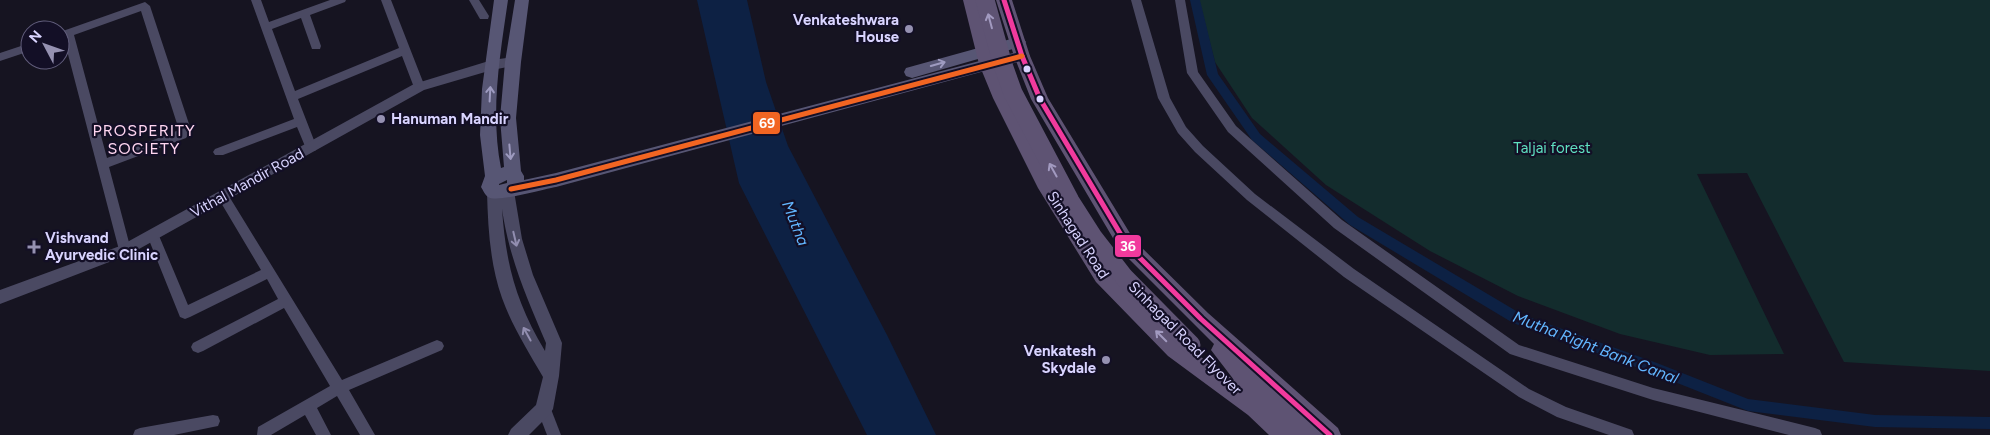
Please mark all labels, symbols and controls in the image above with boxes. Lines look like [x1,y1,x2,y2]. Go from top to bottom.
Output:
place label: Venkateshwara House [793,11,900,46]
one-way arrow [985,13,994,29]
north arrow [20,20,70,70]
marker: Venkateshwara House [903,23,915,35]
text: N [26,27,46,46]
one-way arrow [930,58,946,68]
unlabelled marker [1022,64,1032,74]
one-way arrow [486,87,495,103]
unlabelled marker [1035,94,1045,104]
place label: Hanuman Mandir [391,110,509,128]
line badge: 69 [752,111,781,135]
marker: Hanuman Mandir [375,113,387,125]
text: 69 [759,115,775,132]
district label: PROSPERITY SOCIETY [92,121,196,158]
park label: Taljai forest [1513,139,1591,157]
one-way arrow [506,143,515,159]
street label: Vithal Mandir Road [187,144,307,222]
one-way arrow [1048,162,1058,177]
street label: Sinhagad Road [1043,188,1113,282]
water label: Mutha [778,198,813,249]
place label: Vishvand Ayurvedic Clinic [45,229,158,264]
one-way arrow [511,231,520,247]
line badge: 36 [1114,234,1142,258]
text: 36 [1120,238,1136,255]
marker: Vishvand Ayurvedic Clinic [27,240,41,254]
street label: Sinhagad Road Flyover [1125,278,1245,398]
water label: Mutha Right Bank Canal [1510,307,1682,388]
one-way arrow [522,327,532,341]
one-way arrow [1156,330,1168,342]
place label: Venkatesh Skydale [1024,342,1097,377]
marker: Venkatesh Skydale [1100,354,1112,366]

